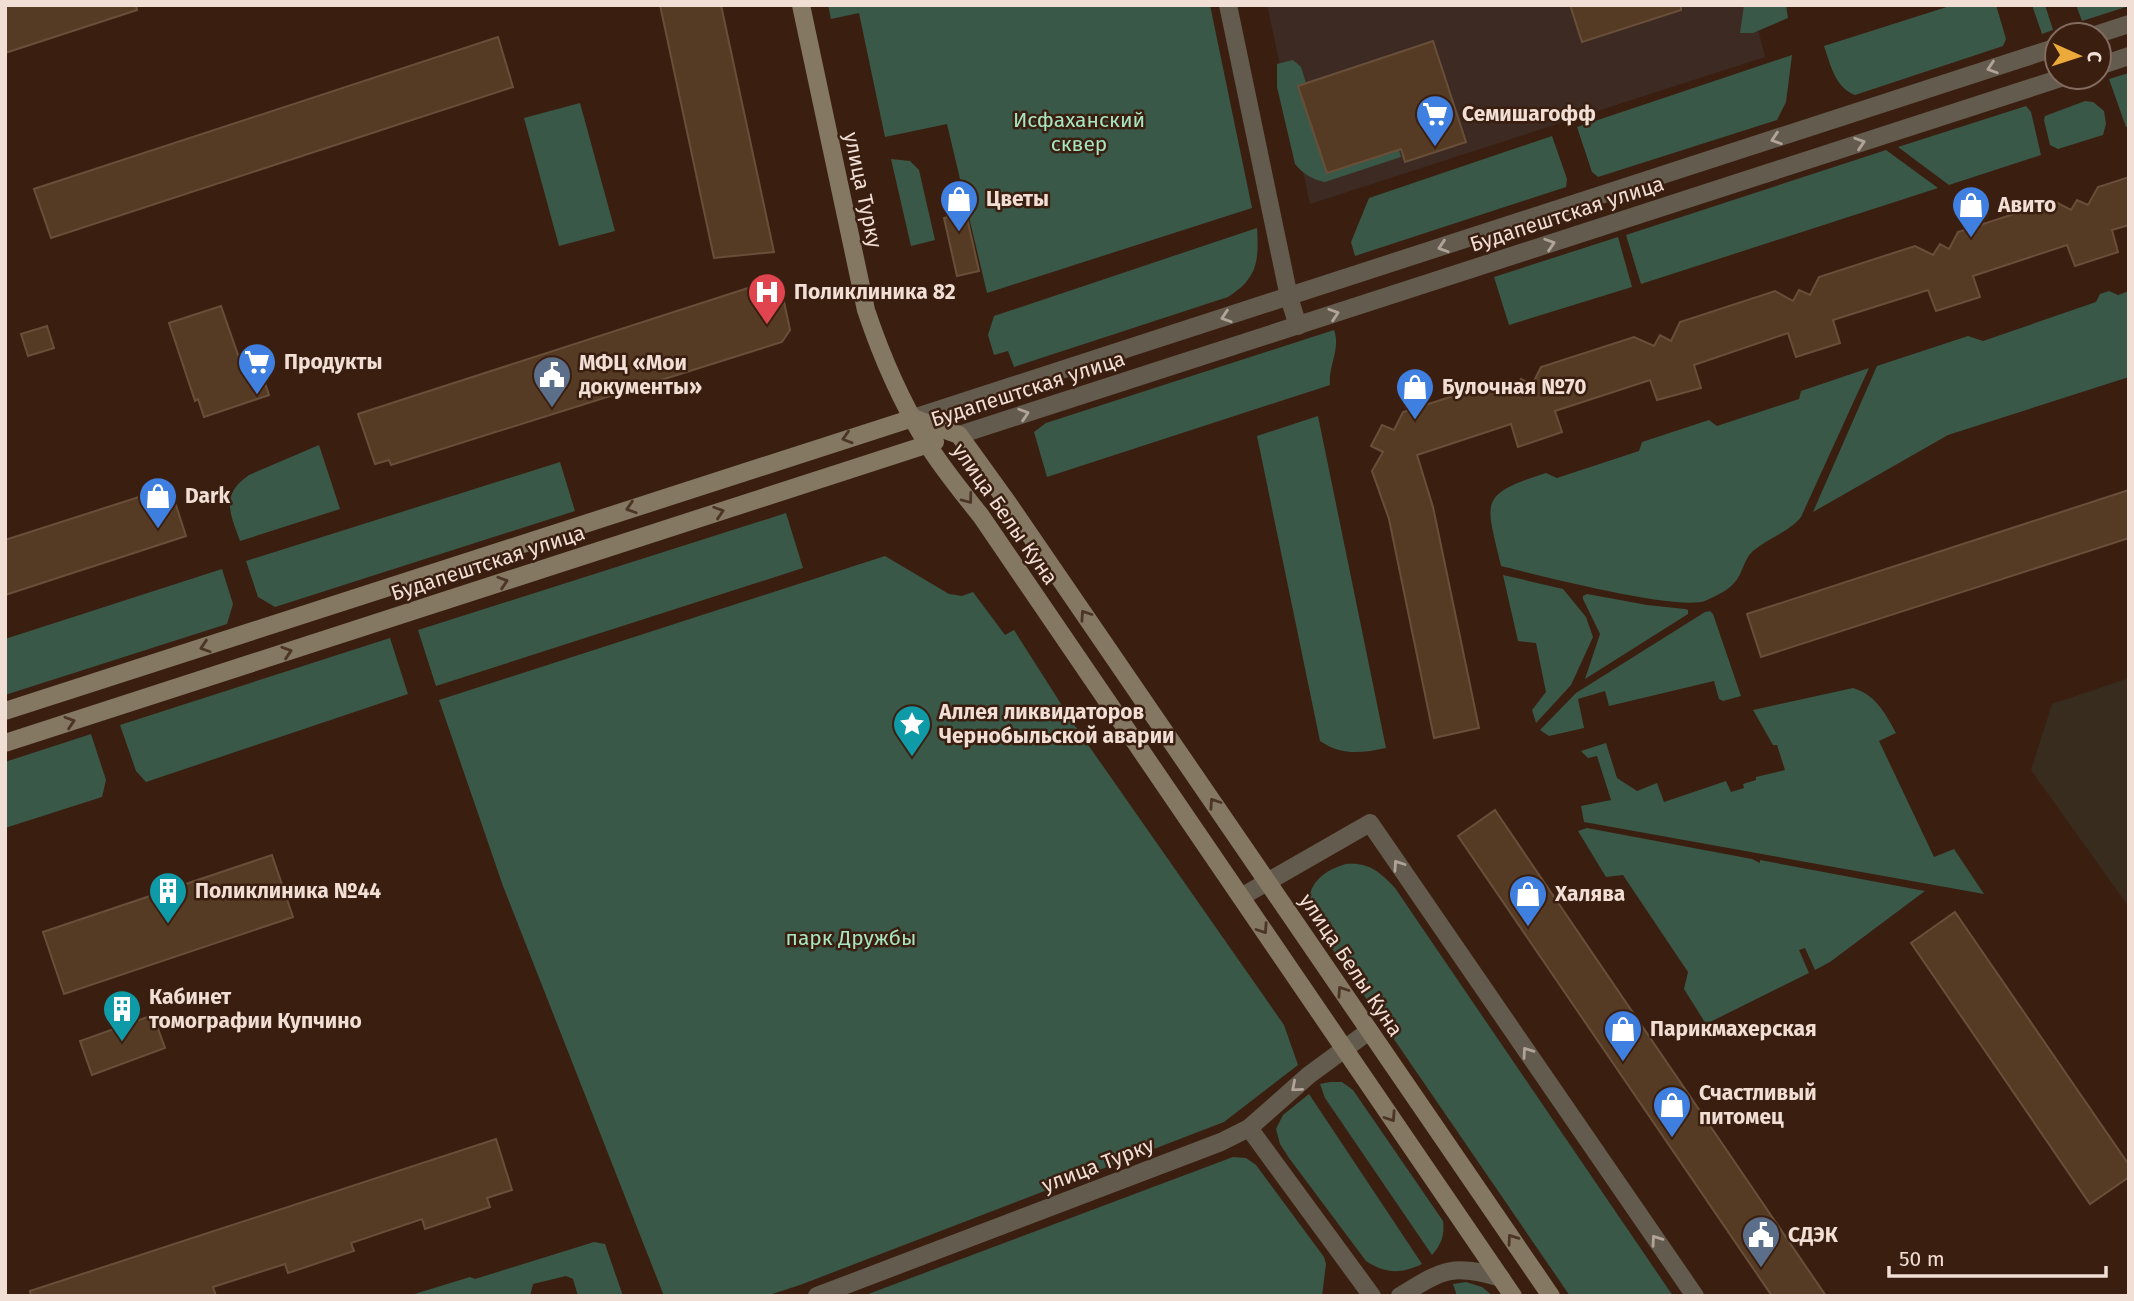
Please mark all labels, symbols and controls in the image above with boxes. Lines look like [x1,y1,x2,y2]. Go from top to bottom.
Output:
north arrow [2043,21,2113,91]
text: С [2083,51,2106,63]
one-way arrow [1986,60,1998,75]
supermarket icon: Семишагофф [1414,93,1456,148]
place label: Семишагофф [1462,101,1596,127]
park label: Исфаханский сквер [1013,107,1145,157]
street label: улица Турку [838,130,888,251]
one-way arrow [1770,130,1782,145]
one-way arrow [1853,137,1865,151]
street label: Будапештская улица [1467,170,1667,258]
shop icon: Цветы [938,178,980,233]
shop icon: Авито [1950,184,1992,239]
place label: Цветы [986,186,1049,212]
place label: Авито [1997,192,2056,218]
one-way arrow [1544,237,1556,252]
one-way arrow [1437,238,1449,253]
hospital icon: Поликлиника 82 [746,271,788,326]
place label: Поликлиника 82 [794,279,956,305]
one-way arrow [1327,308,1339,322]
one-way arrow [1221,309,1233,323]
supermarket icon: Продукты [236,341,278,396]
street label: Будапештская улица [928,345,1128,433]
place label: Продукты [284,349,382,375]
place label: МФЦ «Мои документы» [579,350,702,400]
public building icon: МФЦ «Мои документы» [531,354,573,409]
shop icon: Булочная №70 [1394,366,1436,421]
place label: Булочная №70 [1442,374,1587,400]
one-way arrow [1018,408,1030,423]
one-way arrow [841,430,853,445]
street label: улица Белы Куна [946,438,1064,590]
shop icon: Dark [137,475,179,530]
place label: Dark [185,483,230,509]
one-way arrow [960,491,972,504]
one-way arrow [625,500,637,514]
one-way arrow [713,506,725,520]
street label: Будапештская улица [388,519,588,607]
one-way arrow [496,576,509,590]
one-way arrow [1080,610,1093,623]
one-way arrow [199,638,211,653]
one-way arrow [280,646,292,661]
place label: Аллея ликвидаторов Чернобыльской аварии [938,699,1174,749]
place icon: Аллея ликвидаторов Чернобыльской аварии [891,703,933,758]
one-way arrow [64,716,76,731]
one-way arrow [1209,798,1222,811]
one-way arrow [1394,860,1406,873]
building icon: Поликлиника №44 [147,870,189,925]
shop icon: Халява [1507,873,1549,928]
place label: Поликлиника №44 [195,878,381,904]
place label: Халява [1554,881,1625,907]
street label: улица Белы Куна [1294,889,1408,1041]
one-way arrow [1255,921,1267,934]
park label: парк Дружбы [786,925,916,951]
place label: Кабинет томографии Купчино [149,984,362,1034]
one-way arrow [1338,986,1350,999]
building icon: Кабинет томографии Купчино [101,988,143,1043]
shop icon: Парикмахерская [1602,1008,1644,1063]
place label: Парикмахерская [1650,1016,1817,1042]
one-way arrow [1523,1047,1535,1060]
one-way arrow [1291,1079,1304,1091]
place label: Счастливый питомец [1699,1080,1817,1130]
shop icon: Счастливый питомец [1651,1084,1693,1139]
one-way arrow [1383,1109,1395,1122]
street label: улица Турку [1038,1131,1158,1198]
public building icon: СДЭК [1740,1214,1782,1269]
place label: СДЭК [1788,1222,1839,1248]
one-way arrow [1508,1234,1520,1247]
one-way arrow [1651,1234,1664,1247]
scale bar [1889,1234,2106,1278]
text: 50 m [1899,1246,1945,1272]

